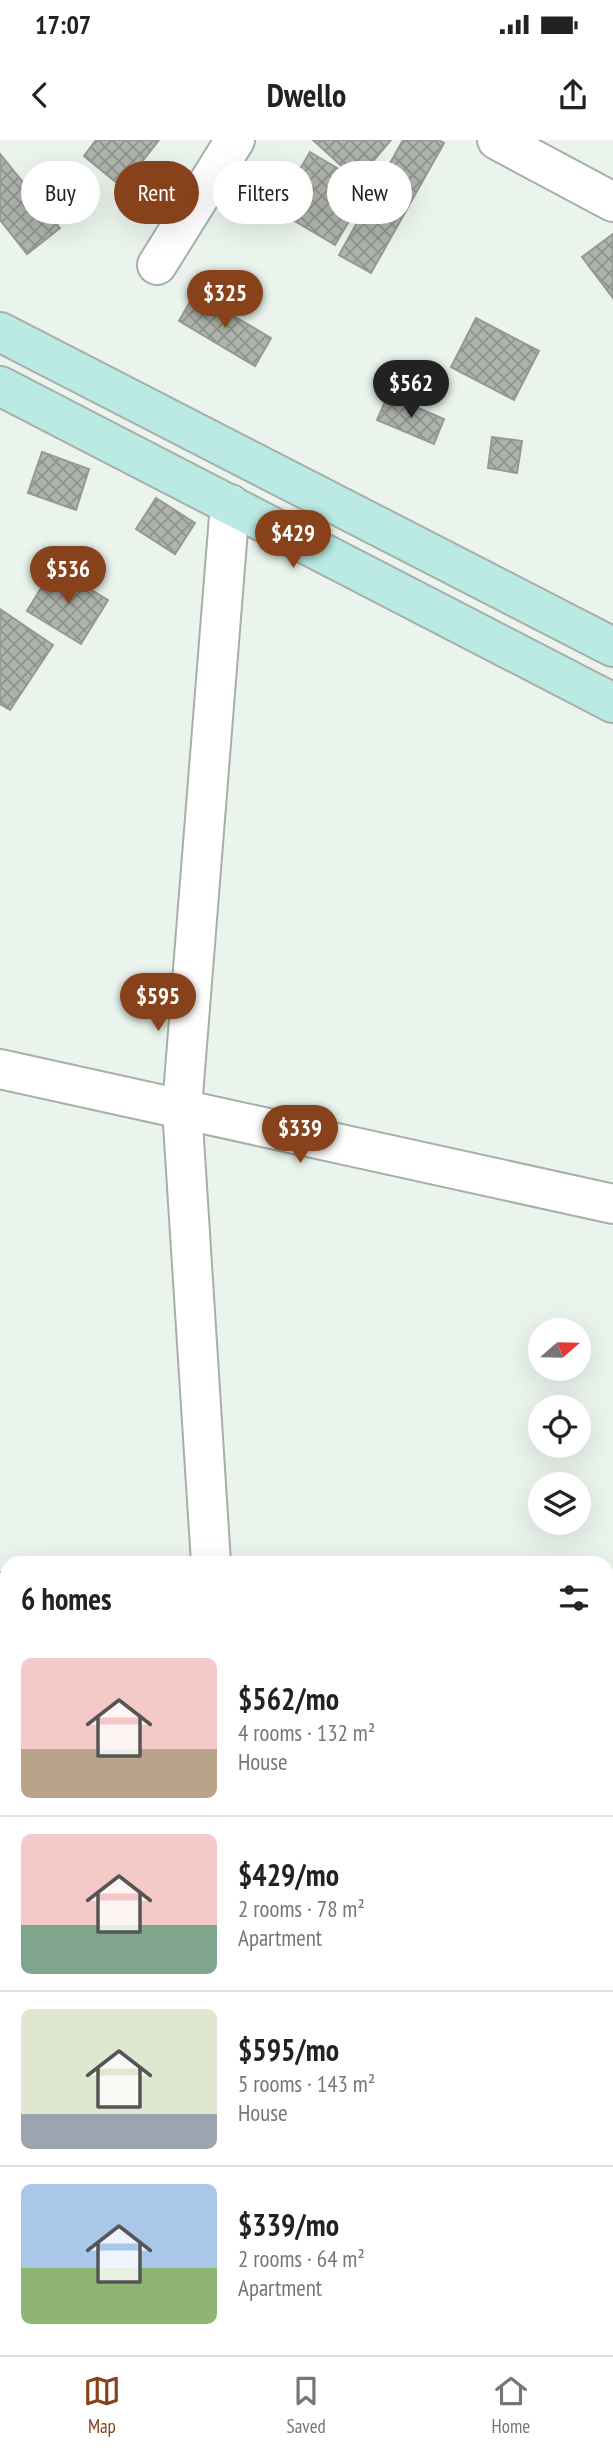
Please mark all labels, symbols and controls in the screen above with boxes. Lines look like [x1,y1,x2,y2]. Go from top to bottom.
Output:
text: 17:07 [35,8,91,41]
text: Dwello [267,74,346,116]
icon: back [21,76,59,114]
icon: share [554,76,592,114]
chip: Buy [21,161,100,224]
chip: Rent [114,161,199,224]
chip: Filters [213,161,313,224]
chip: New [327,161,412,224]
pin: $325 [184,270,266,330]
text: $325 [203,278,247,307]
pin: $562 [370,360,452,420]
text: $562 [389,368,433,397]
pin: $429 [252,510,334,570]
text: $429 [271,518,315,547]
pin: $536 [27,546,109,606]
text: $536 [46,554,90,583]
pin: $595 [117,974,199,1033]
text: $595 [136,981,180,1010]
pin: $339 [259,1105,341,1165]
text: $339 [278,1113,322,1142]
north arrow [528,1318,592,1381]
map controls [528,1318,591,1535]
button: locate [528,1395,591,1458]
button: layers [528,1472,591,1535]
text: 6 homes [21,1579,112,1618]
icon: filters [555,1579,593,1617]
text: $562/mo [238,1679,339,1718]
icon: home [77,1686,161,1770]
text: 4 rooms · 132 m² [238,1718,375,1747]
text: House [238,1747,288,1776]
text: $429/mo [238,1855,339,1894]
icon: home [77,1862,161,1946]
text: 2 rooms · 78 m² [238,1894,365,1923]
text: Apartment [238,1923,322,1952]
text: $595/mo [238,2030,339,2069]
icon: home [77,2037,161,2121]
text: 5 rooms · 143 m² [238,2069,375,2098]
text: House [238,2098,288,2127]
text: $339/mo [238,2205,339,2244]
icon: home [77,2212,161,2296]
text: 2 rooms · 64 m² [238,2244,365,2273]
text: Apartment [238,2273,322,2302]
tab: Map [83,2372,121,2438]
tab: Saved [287,2372,326,2438]
tab: Home [492,2372,530,2438]

